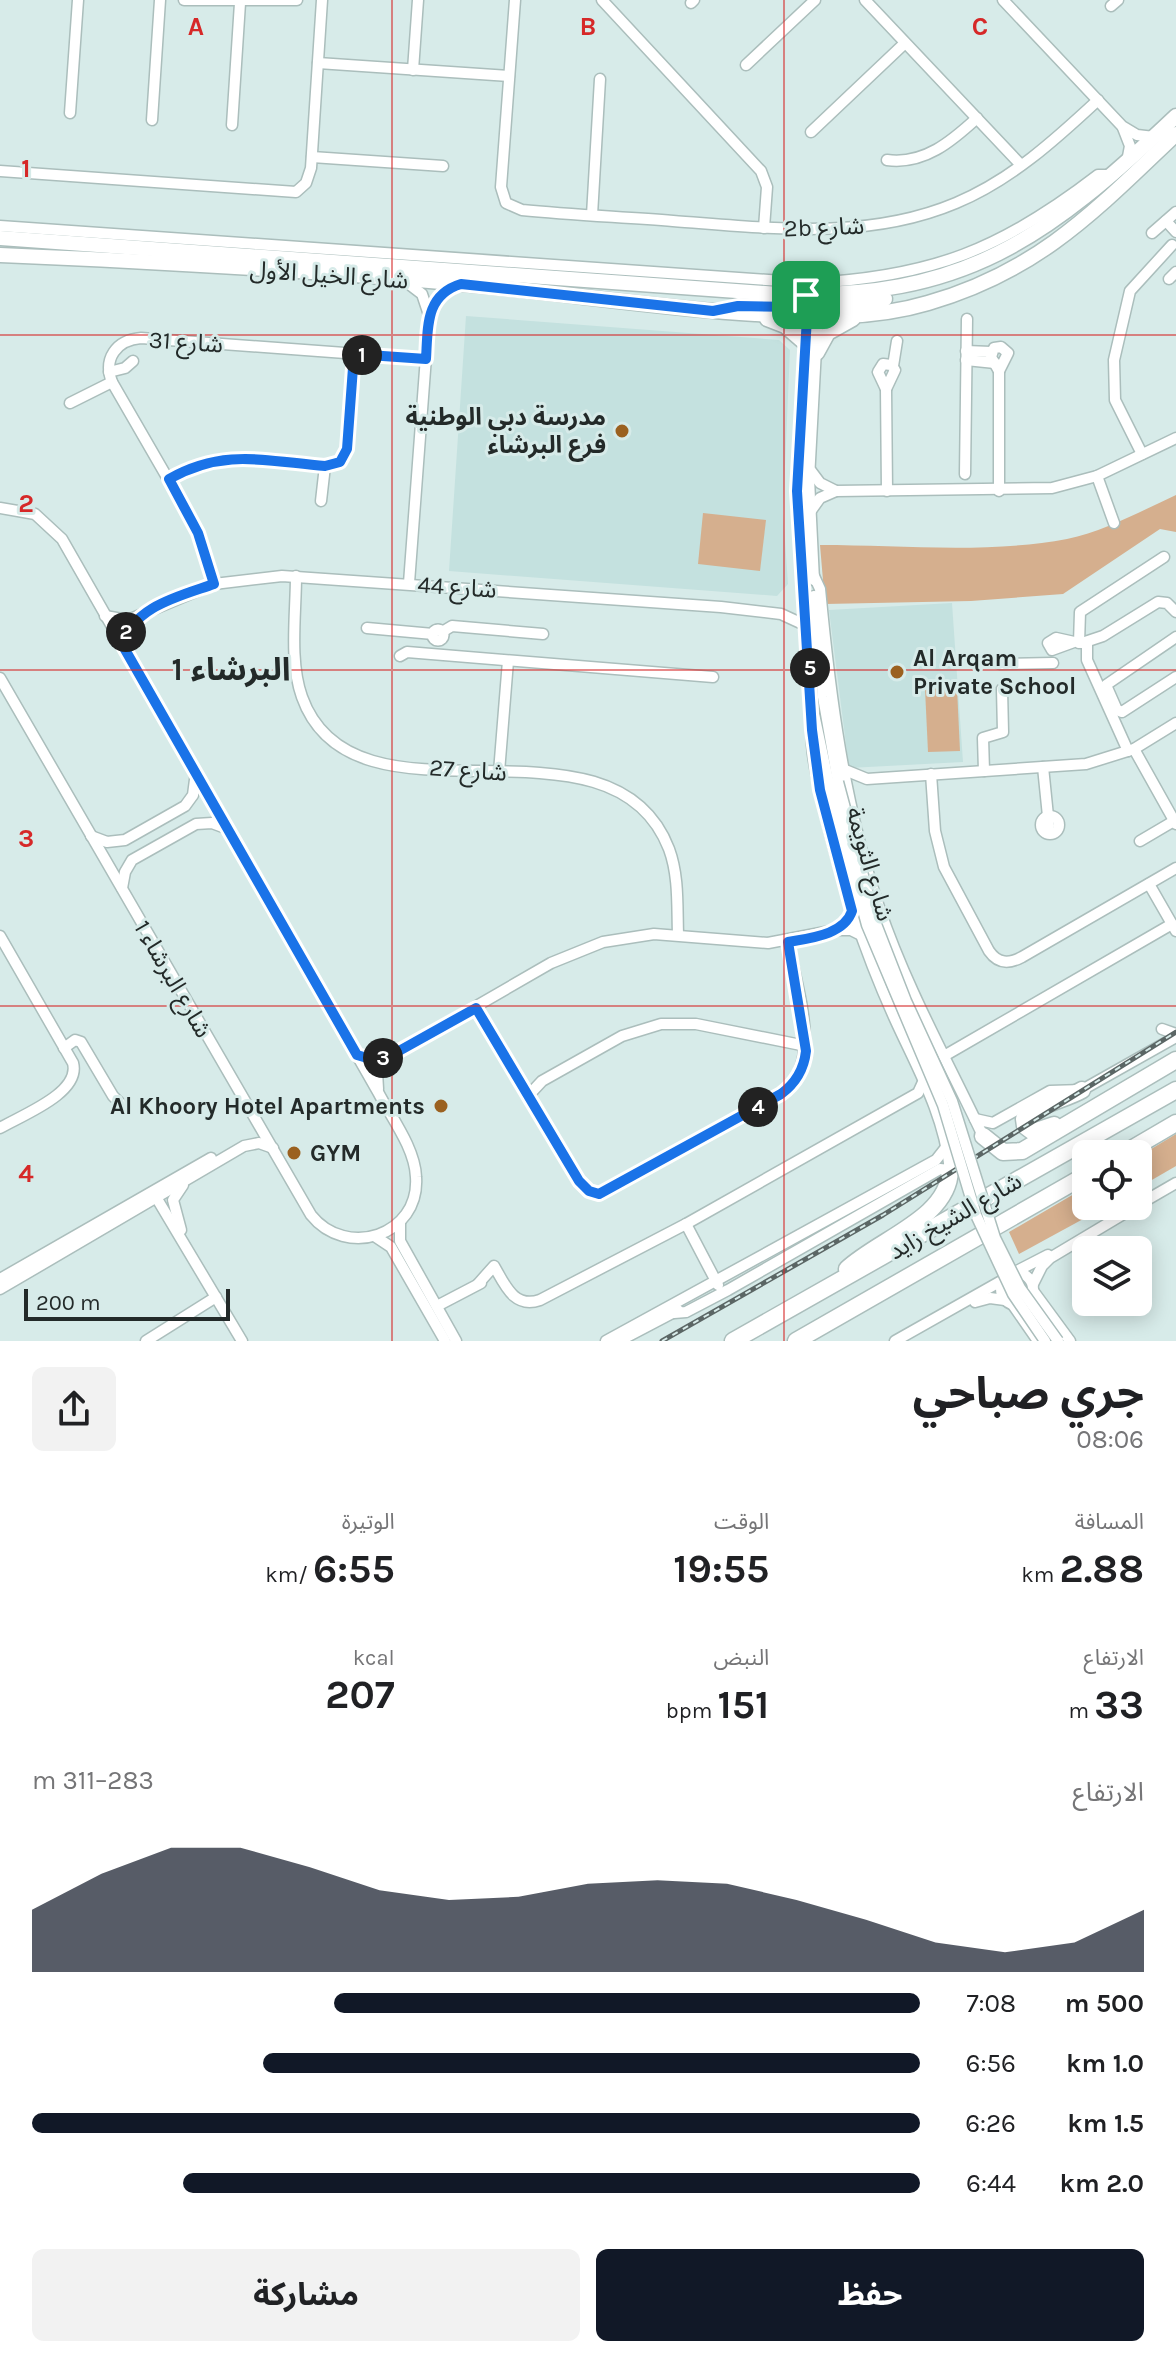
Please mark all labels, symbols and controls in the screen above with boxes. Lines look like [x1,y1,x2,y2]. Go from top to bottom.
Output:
text: A [188,11,204,42]
text: B [580,11,596,42]
text: C [972,11,988,42]
text: 1 [21,153,31,184]
street label: 2b شارع [783,212,865,245]
street label: شارع الخيل الأول [249,255,409,298]
pin [772,261,840,329]
icon: arrive [784,273,828,317]
street label: شارع 31 [148,325,224,362]
pin: 1 [342,335,382,375]
text: 1 [358,342,366,368]
place label: مدرسة دبي الوطنية فرع البرشاء [405,403,606,462]
marker: مدرسة دبي الوطنية فرع البرشاء [613,422,631,440]
text: 2 [18,488,34,519]
street label: شارع 44 [416,570,498,607]
pin: 2 [106,612,146,652]
text: 2 [119,619,133,645]
place label: Al Arqam Private School [913,644,1076,700]
pin: 5 [790,648,830,688]
district label: البرشاء 1 [171,651,291,688]
text: 5 [804,655,816,681]
marker: Al Arqam Private School [888,663,906,681]
street label: شارع 27 [428,753,508,790]
street label: شارع الثويمة [837,804,900,925]
text: 3 [18,823,34,854]
street label: شارع البرشاء 1 [126,915,218,1044]
pin: 3 [363,1038,403,1078]
text: 3 [376,1045,390,1071]
pin: 4 [738,1087,778,1127]
place label: Al Khoory Hotel Apartments [110,1092,425,1120]
text: 4 [751,1094,765,1120]
marker: Al Khoory Hotel Apartments [432,1097,450,1115]
place label: GYM [310,1139,361,1167]
map controls [1072,1140,1152,1316]
button: locate [1072,1140,1152,1220]
marker: GYM [285,1144,303,1162]
text: 4 [18,1158,34,1189]
street label: شارع الشيخ زايد [884,1167,1028,1268]
button: layers [1072,1236,1152,1316]
scale bar [24,1285,230,1321]
text: 200 m [36,1290,101,1316]
button: share [32,1367,116,1451]
text: جري صباحي [913,1368,1144,1419]
text: 08:06 [1076,1424,1144,1455]
text: الوتيرة [342,1509,395,1535]
text: الوقت [714,1509,769,1535]
text: المسافة [1075,1509,1144,1535]
text: 6:55 [313,1545,395,1592]
text: 19:55 [673,1545,769,1592]
text: 2.88 [1059,1545,1144,1592]
text: /km [265,1562,313,1588]
text: km [1021,1562,1059,1588]
text: kcal [353,1645,395,1671]
text: النبض [714,1645,769,1671]
text: الارتفاع [1084,1645,1144,1671]
text: 207 [325,1671,395,1718]
text: 151 [718,1681,769,1728]
text: 33 [1094,1681,1144,1728]
text: bpm [666,1698,718,1724]
text: m [1068,1698,1094,1724]
text: 283–311 m [32,1765,154,1796]
text: الارتفاع [1073,1777,1144,1808]
text: 7:08 [966,1988,1016,2019]
text: 500 m [1065,1988,1144,2019]
text: 6:56 [966,2048,1016,2079]
text: 1.0 km [1066,2048,1144,2079]
text: 6:26 [965,2108,1016,2139]
text: 1.5 km [1067,2108,1144,2139]
text: 6:44 [966,2168,1016,2199]
text: 2.0 km [1060,2168,1144,2199]
button: مشاركة [32,2249,580,2341]
button: حفظ [596,2249,1144,2341]

